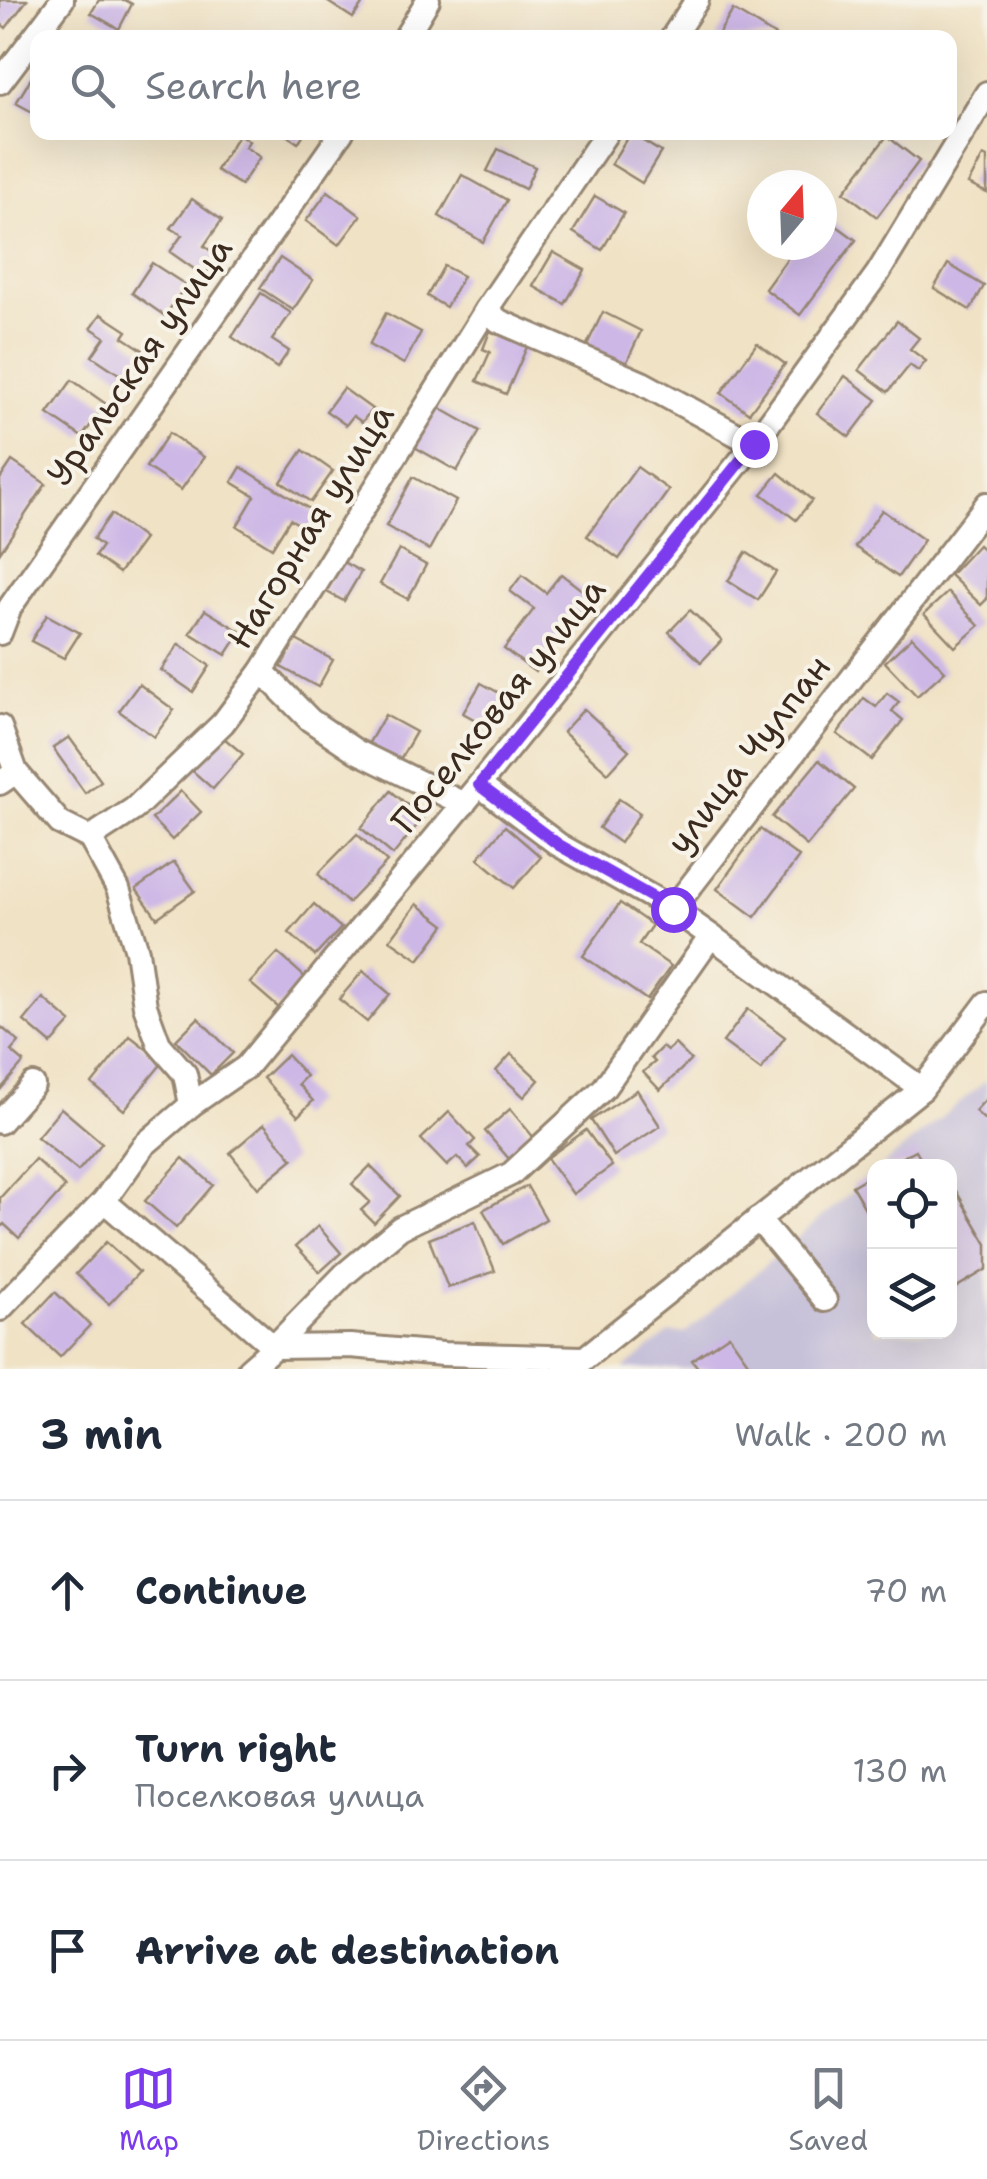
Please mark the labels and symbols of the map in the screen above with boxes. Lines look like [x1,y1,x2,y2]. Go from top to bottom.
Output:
north arrow [747,170,837,260]
street label: Уральская улица [35,227,243,495]
street label: Нагорная улица [216,394,404,657]
route end [732,422,778,468]
street label: Поселковая улица [380,567,616,843]
street label: улица Чулпан [655,645,841,863]
route start [651,887,697,933]

